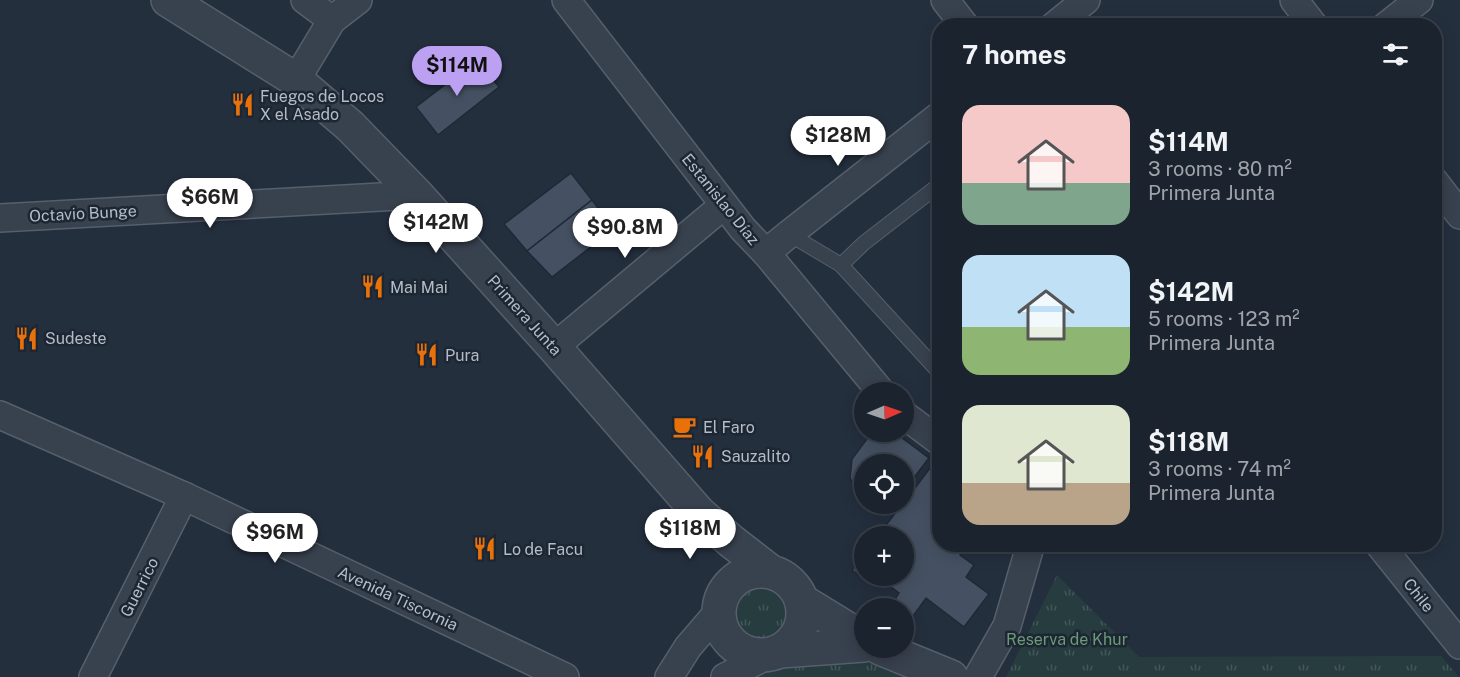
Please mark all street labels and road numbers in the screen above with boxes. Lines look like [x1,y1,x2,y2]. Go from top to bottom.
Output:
street label: Estanislao Díaz [678,150,763,249]
street label: Octavio Bunge [29,201,137,226]
street label: Primera Junta [484,271,566,359]
street label: Guerrico [116,554,162,620]
street label: Avenida Tiscornia [335,562,461,635]
street label: Chile [1399,575,1438,616]

